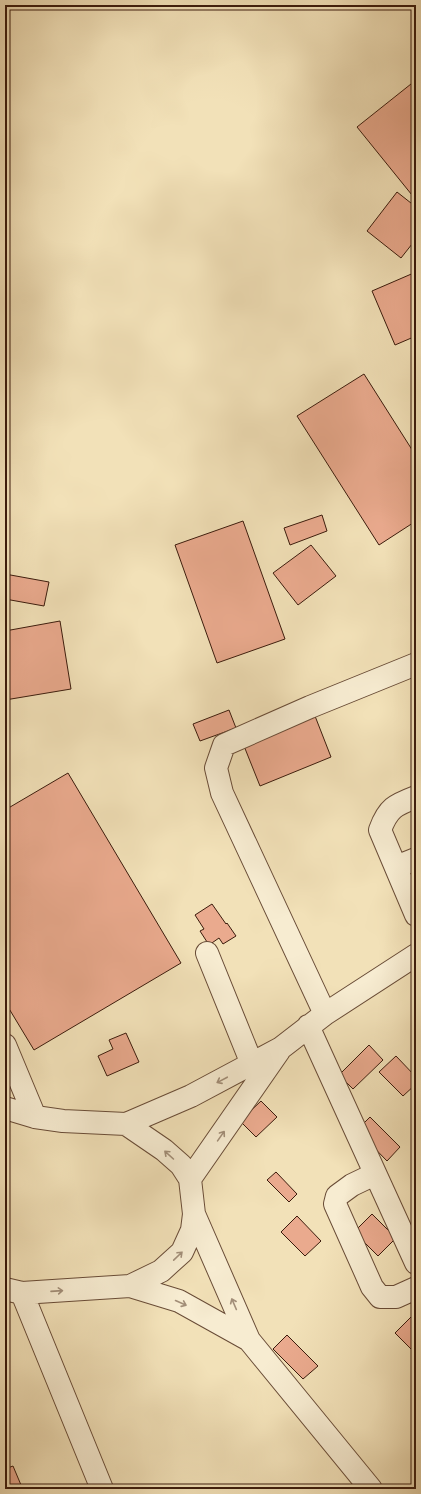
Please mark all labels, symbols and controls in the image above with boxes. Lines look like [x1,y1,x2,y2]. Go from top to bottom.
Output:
one-way arrow [216,1076,228,1084]
one-way arrow [217,1131,225,1142]
one-way arrow [164,1150,175,1159]
one-way arrow [173,1251,183,1261]
one-way arrow [50,1288,63,1295]
one-way arrow [229,1298,237,1310]
one-way arrow [174,1300,186,1307]

